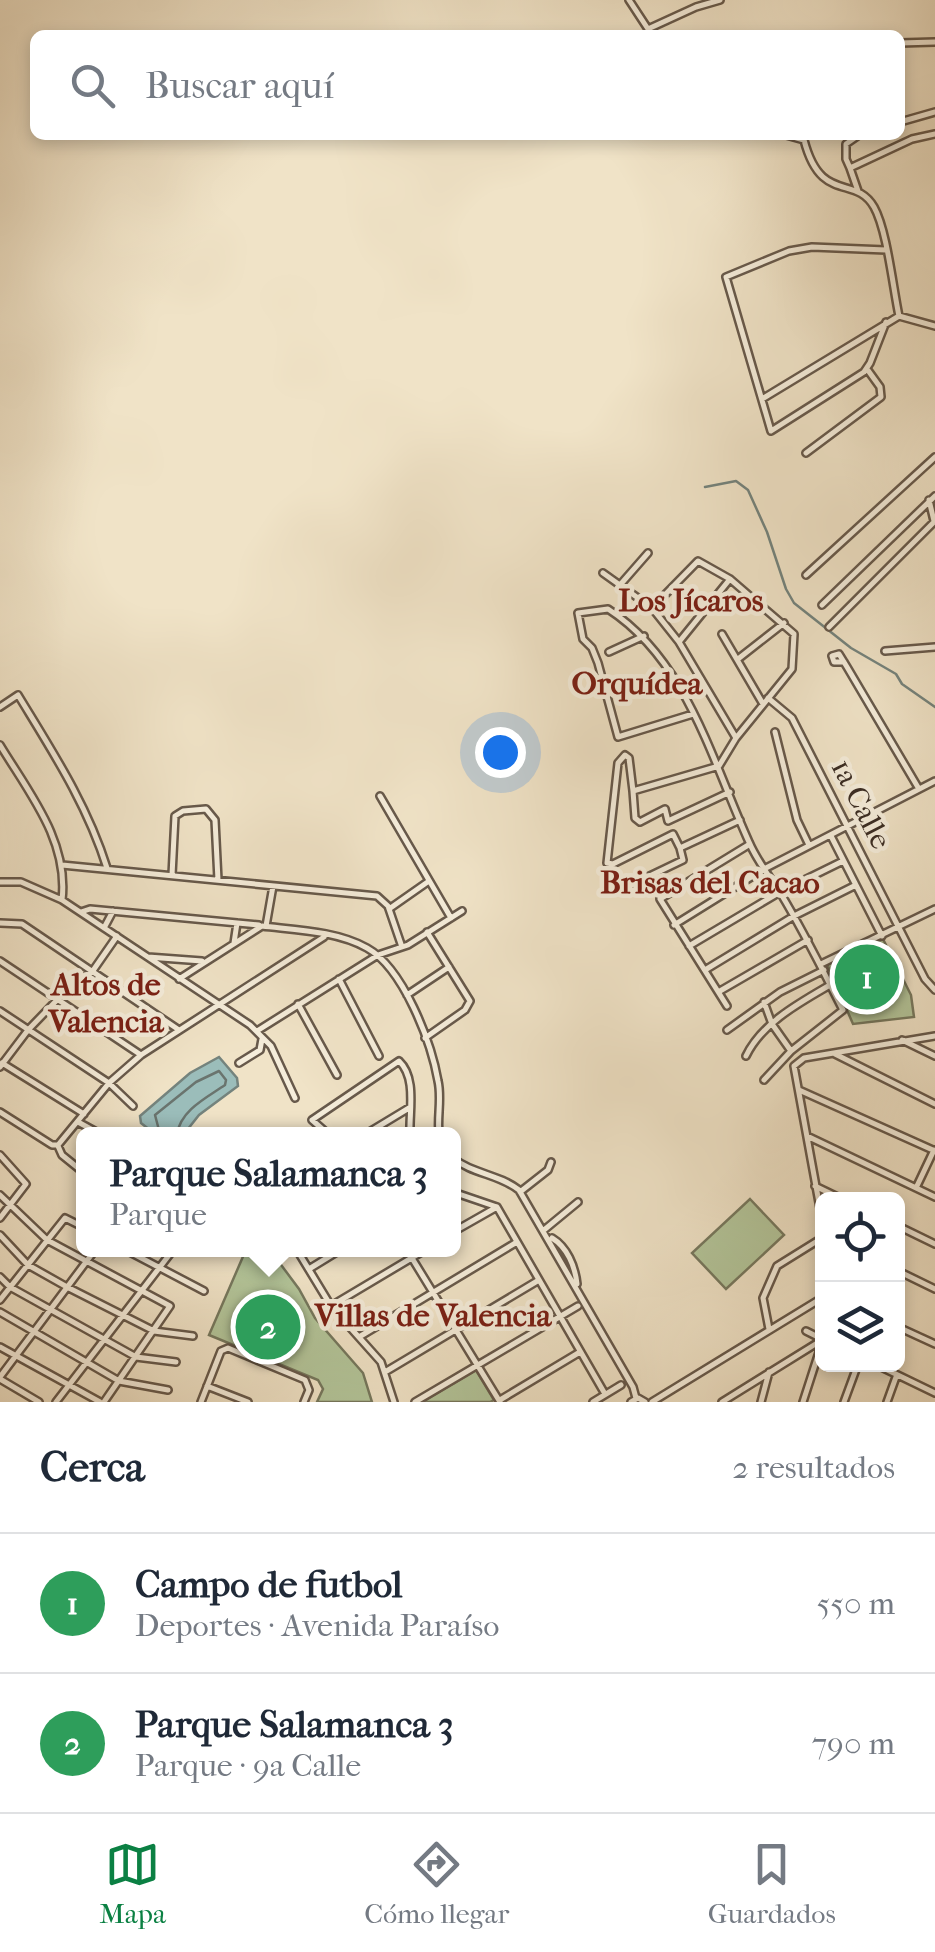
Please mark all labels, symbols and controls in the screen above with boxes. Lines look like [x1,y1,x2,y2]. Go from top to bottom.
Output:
search box [30,30,905,140]
icon: search [65,58,120,113]
text: Buscar aquí [145,63,334,108]
district label: Los Jícaros [618,582,764,619]
district label: Orquídea [572,665,704,702]
your location [475,727,526,778]
street label: 1a Calle [824,753,899,855]
district label: Brisas del Cacao [600,864,820,901]
pin: 1 [834,940,900,1014]
district label: Altos de Valencia [48,966,165,1040]
popup [76,1127,461,1257]
text: Parque Salamanca 3 [109,1151,428,1196]
map controls [815,1192,905,1372]
button: locate [815,1192,905,1282]
text: Parque [109,1196,207,1233]
button: layers [815,1282,905,1372]
pin: 2 [236,1290,300,1364]
district label: Villas de Valencia [314,1297,552,1334]
text: Cerca [40,1443,145,1492]
text: 2 resultados [732,1449,895,1486]
text: Campo de futbol [135,1562,403,1607]
text: 1 [67,1585,78,1622]
text: 550 m [816,1585,895,1622]
text: Deportes · Avenida Paraíso [135,1607,500,1644]
text: Parque Salamanca 3 [135,1702,454,1747]
text: 2 [64,1725,81,1762]
text: 790 m [812,1725,895,1762]
text: Parque · 9a Calle [135,1747,361,1784]
tab: Mapa [99,1837,166,1930]
tab: Cómo llegar [364,1837,509,1930]
tab: Guardados [708,1837,836,1930]

